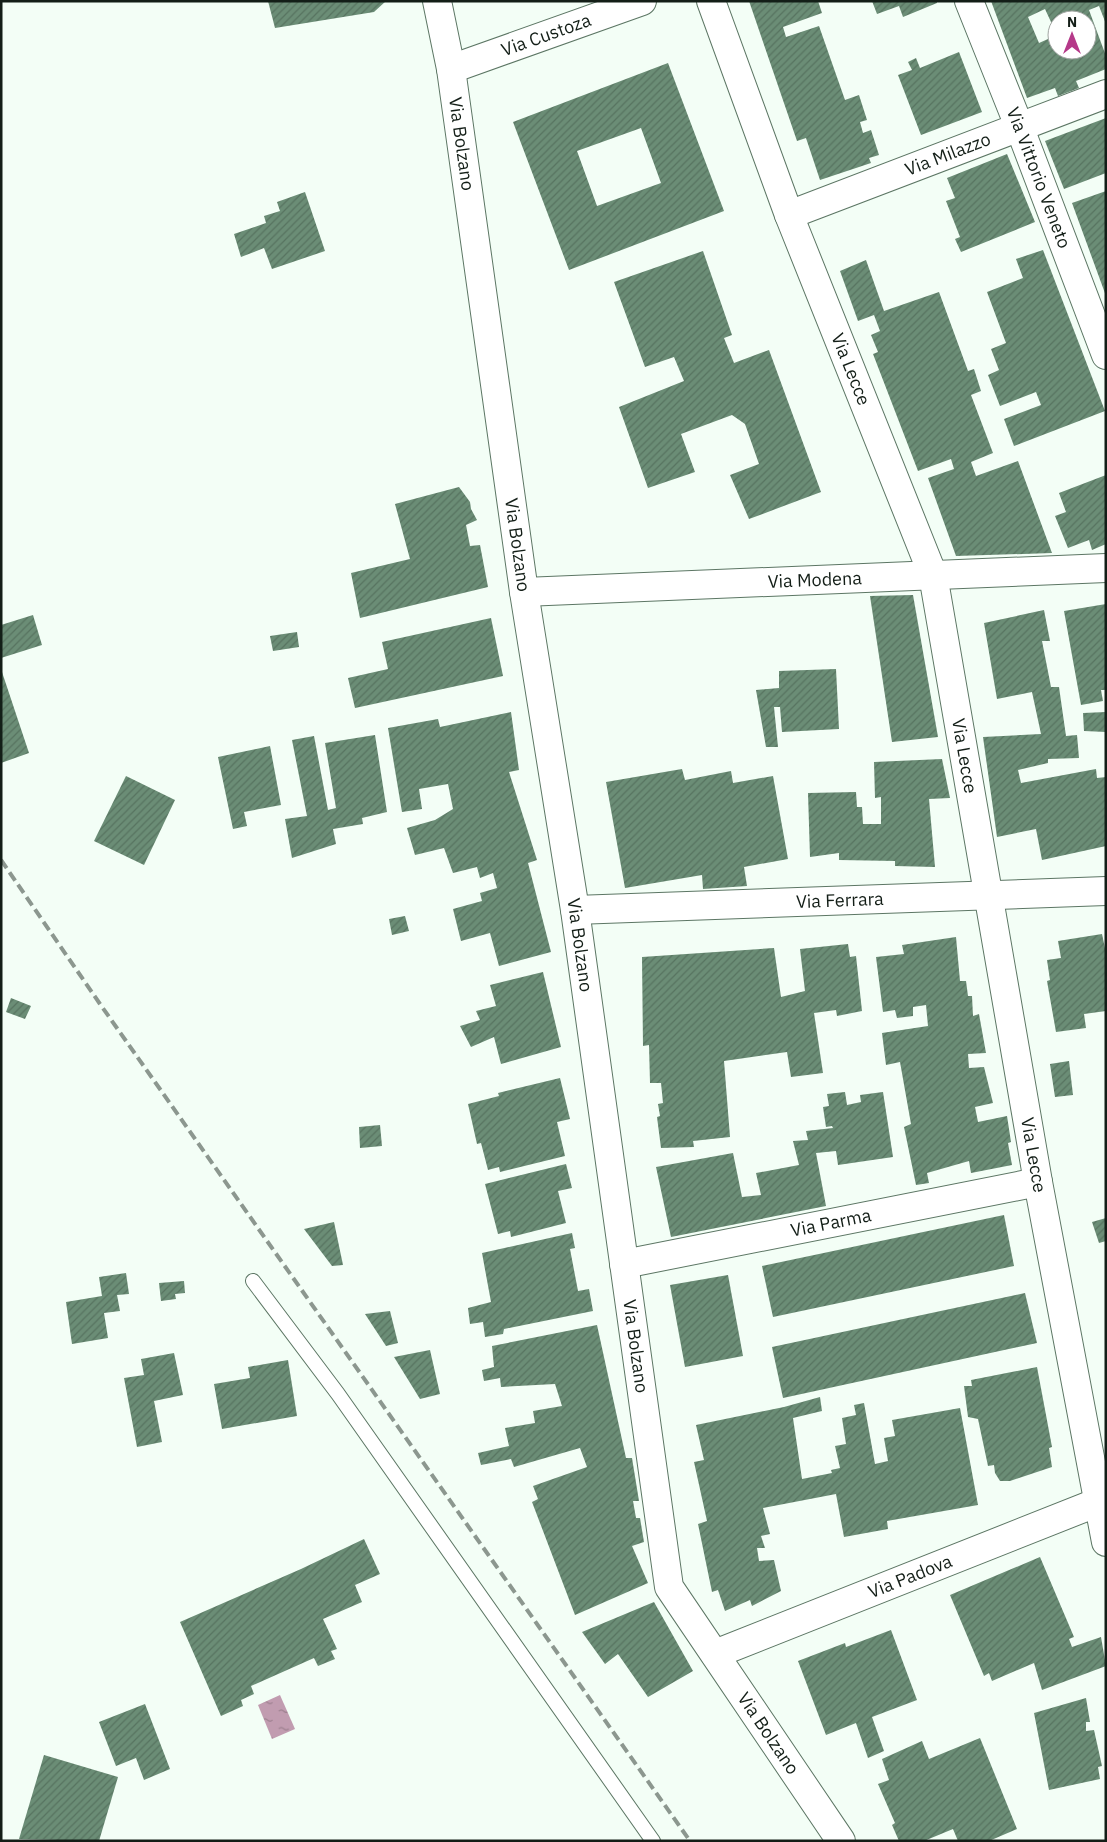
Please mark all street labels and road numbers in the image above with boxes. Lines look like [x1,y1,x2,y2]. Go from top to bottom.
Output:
street label: Via Custoza [498,8,594,61]
street label: Via Bolzano [444,95,480,192]
street label: Via Vittorio Veneto [1002,104,1076,252]
street label: Via Milazzo [902,127,994,181]
street label: Via Lecce [826,330,876,409]
street label: Via Bolzano [500,497,536,593]
street label: Via Modena [767,566,863,593]
street label: Via Lecce [947,716,983,795]
street label: Via Ferrara [796,887,884,913]
street label: Via Bolzano [562,896,598,993]
street label: Via Lecce [1016,1115,1052,1194]
street label: Via Parma [789,1203,874,1242]
street label: Via Bolzano [618,1298,654,1395]
street label: Via Padova [865,1549,956,1603]
street label: Via Bolzano [733,1688,805,1779]

